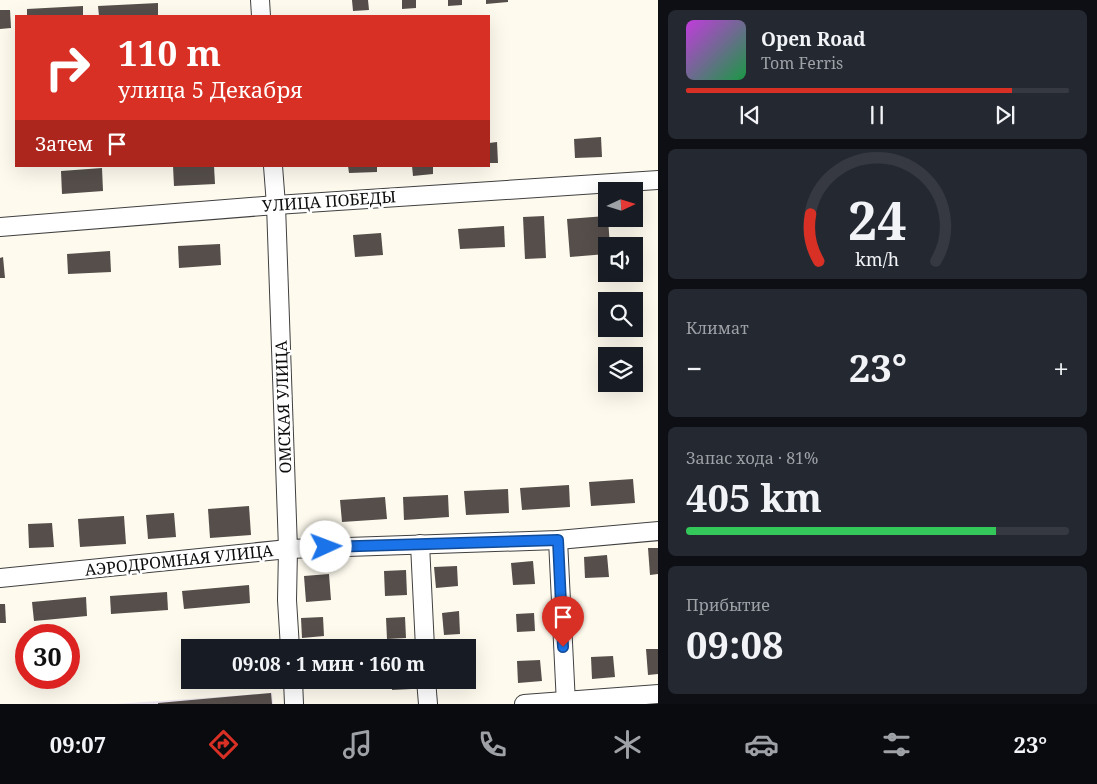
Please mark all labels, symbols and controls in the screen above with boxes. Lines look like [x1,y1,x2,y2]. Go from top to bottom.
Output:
text: Open Road [761,26,866,52]
text: 110 m [118,29,221,76]
icon: right [35,35,100,100]
text: Tom Ferris [761,52,843,74]
text: улица 5 Декабря [118,74,303,104]
icon: previous [736,101,764,129]
icon: pause [863,101,891,129]
icon: next [991,101,1019,129]
icon: arrive [103,130,131,158]
text: Затем [35,131,93,157]
north arrow [598,182,642,228]
map controls [598,182,643,392]
text: 24 [848,184,907,255]
street label: УЛИЦА ПОБЕДЫ [261,185,397,217]
button: sound [598,237,643,282]
text: km/h [856,247,899,271]
button: search [598,292,643,337]
text: Климат [686,317,749,339]
street label: ОМСКАЯ УЛИЦА [270,339,296,474]
text: 23° [849,341,907,393]
button: layers [598,347,643,392]
text: − [686,349,702,387]
text: + [1053,349,1069,387]
text: Запас хода · 81% [686,447,818,469]
text: 405 km [686,471,822,523]
position arrow [299,520,351,572]
street label: АЭРОДРОМНАЯ УЛИЦА [84,539,275,581]
text: Прибытие [686,594,770,616]
pin [542,596,584,647]
icon: arrive [549,603,577,631]
text: 09:08 [686,618,783,670]
speed limit sign: 30 [15,624,80,689]
text: 09:08 · 1 мин · 160 m [232,651,425,677]
icon: directions [206,727,241,762]
icon: music [340,727,375,762]
icon: phone [475,727,510,762]
icon: climate [610,727,645,762]
icon: car [744,727,779,762]
icon: filters [879,727,914,762]
text: 09:07 [50,729,106,759]
text: 23° [1013,729,1047,759]

